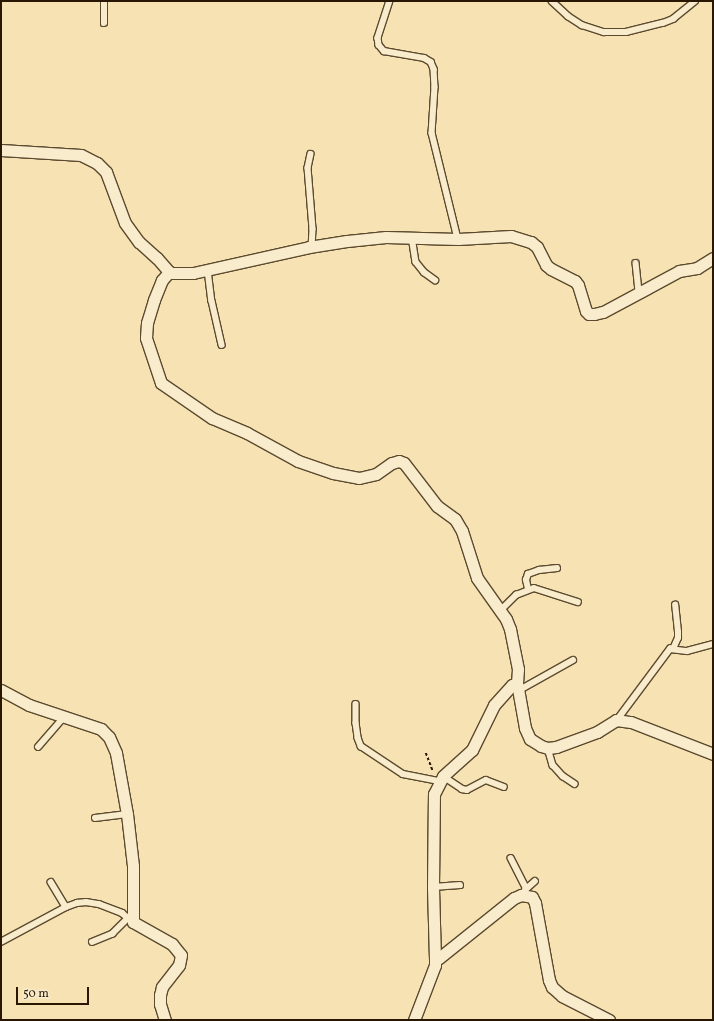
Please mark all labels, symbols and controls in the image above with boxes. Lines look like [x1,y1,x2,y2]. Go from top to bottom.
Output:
scale bar [18,979,91,1005]
text: 50 m [23,986,49,1002]

